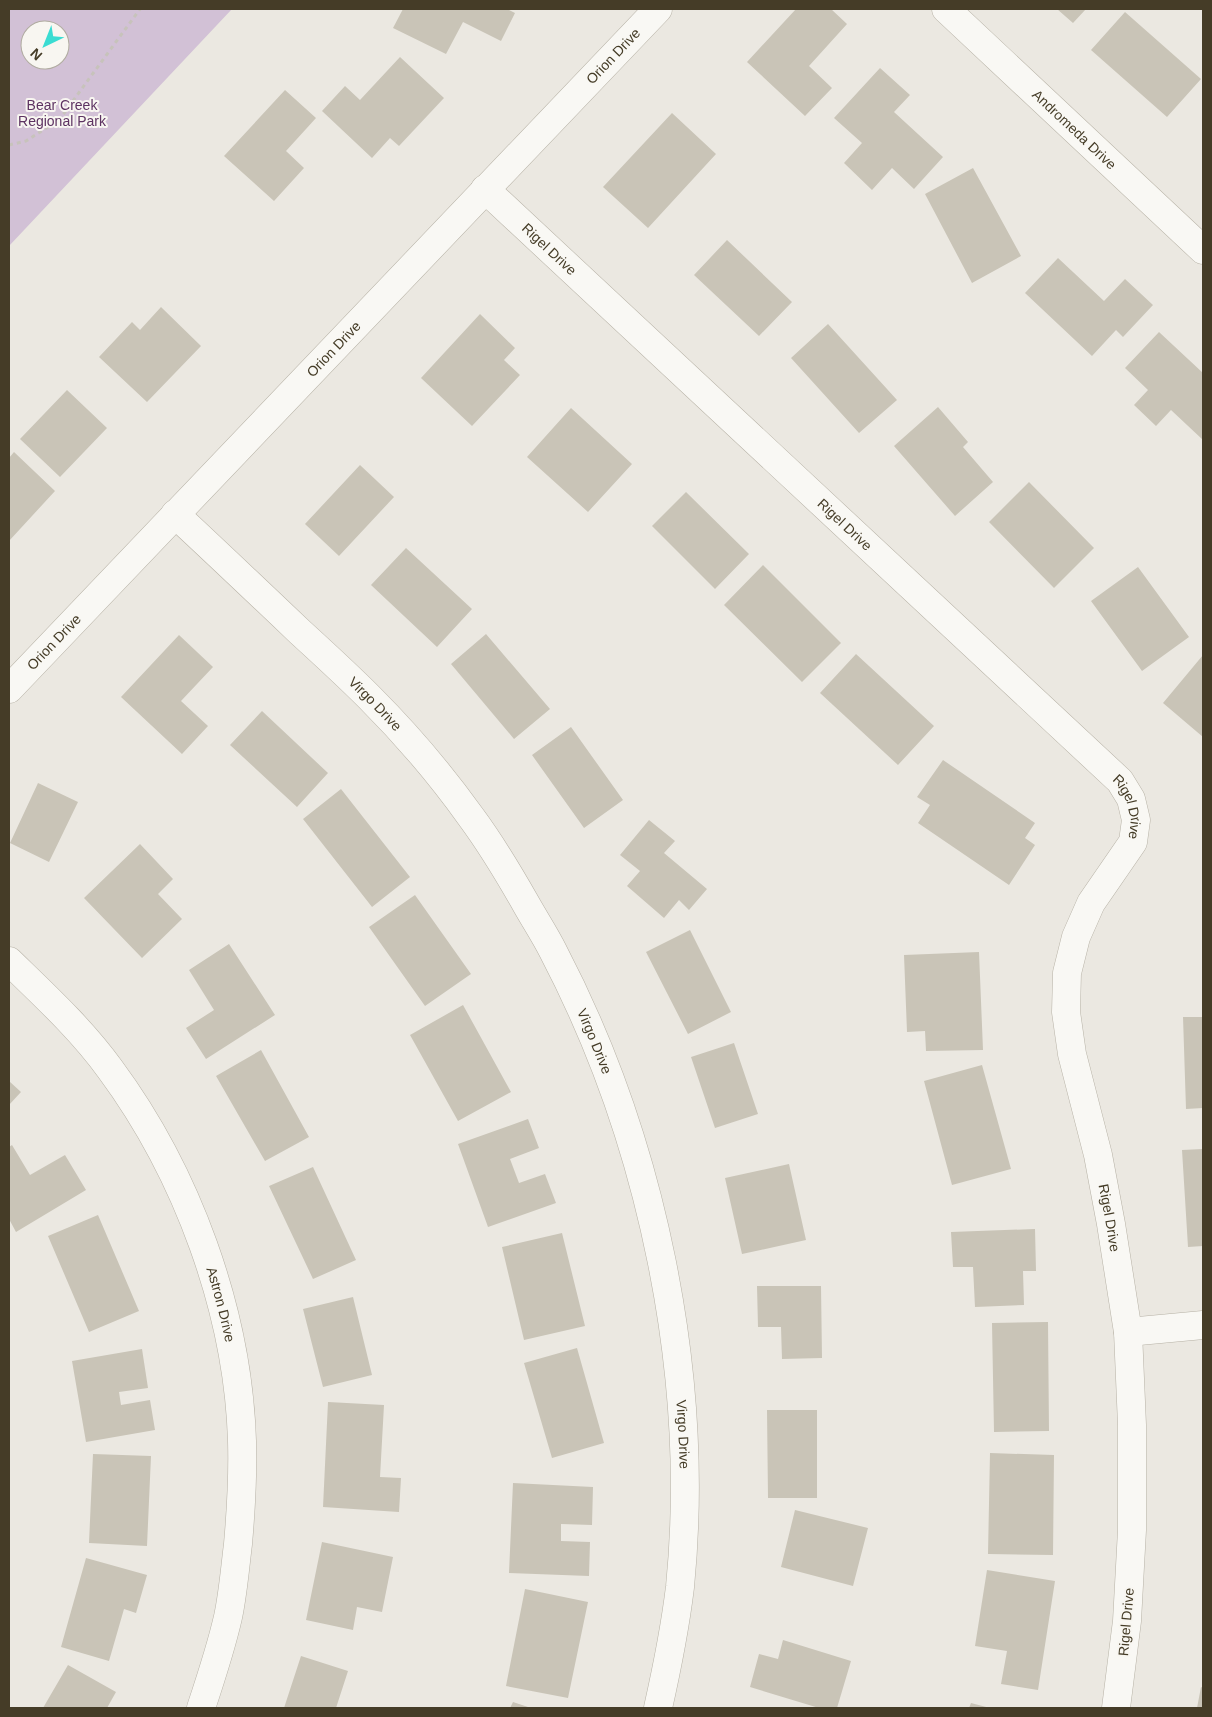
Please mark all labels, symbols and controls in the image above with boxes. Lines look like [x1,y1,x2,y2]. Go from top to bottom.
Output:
north arrow [20,20,70,70]
street label: Orion Drive [583,25,644,87]
text: N [27,45,45,64]
street label: Andromeda Drive [1029,86,1120,173]
park label: Bear Creek Regional Park [18,97,107,129]
street label: Rigel Drive [519,220,580,278]
street label: Orion Drive [303,318,364,380]
street label: Rigel Drive [814,495,876,554]
street label: Orion Drive [24,611,84,673]
street label: Virgo Drive [346,674,405,734]
street label: Rigel Drive [1110,771,1144,841]
street label: Virgo Drive [574,1006,615,1076]
street label: Rigel Drive [1096,1183,1123,1253]
street label: Astron Drive [203,1265,238,1344]
street label: Virgo Drive [673,1399,693,1469]
street label: Rigel Drive [1115,1587,1137,1657]

